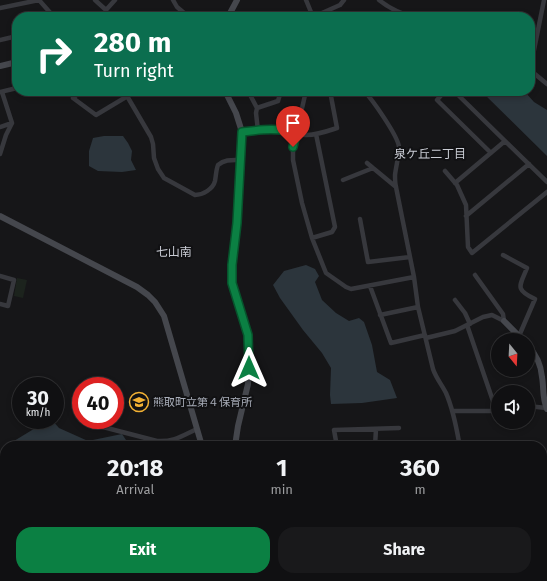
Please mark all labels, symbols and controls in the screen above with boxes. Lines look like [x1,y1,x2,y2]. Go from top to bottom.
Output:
text: 280 m [94,26,171,59]
icon: right [28,28,80,80]
text: Turn right [94,60,174,82]
pin [276,106,310,147]
icon: arrive [282,112,304,134]
district label: 泉ケ丘二丁目 [394,147,466,161]
district label: 七山南 [156,245,192,259]
north arrow [491,333,535,377]
map controls [491,333,535,429]
position arrow [228,347,270,389]
speed limit sign: 40 [72,377,124,429]
button: sound [491,385,535,429]
text: 30 [27,386,49,410]
school or university icon: 熊取町立第４保育所 [128,391,150,413]
place label: 熊取町立第４保育所 [153,396,253,409]
text: km/h [26,407,50,419]
text: 20:18 [107,454,163,482]
text: 1 [276,454,287,482]
text: 360 [400,454,440,482]
text: Arrival [116,482,154,497]
text: min [270,482,293,497]
text: m [414,482,426,497]
button: Exit [16,527,270,573]
button: Share [278,527,531,573]

